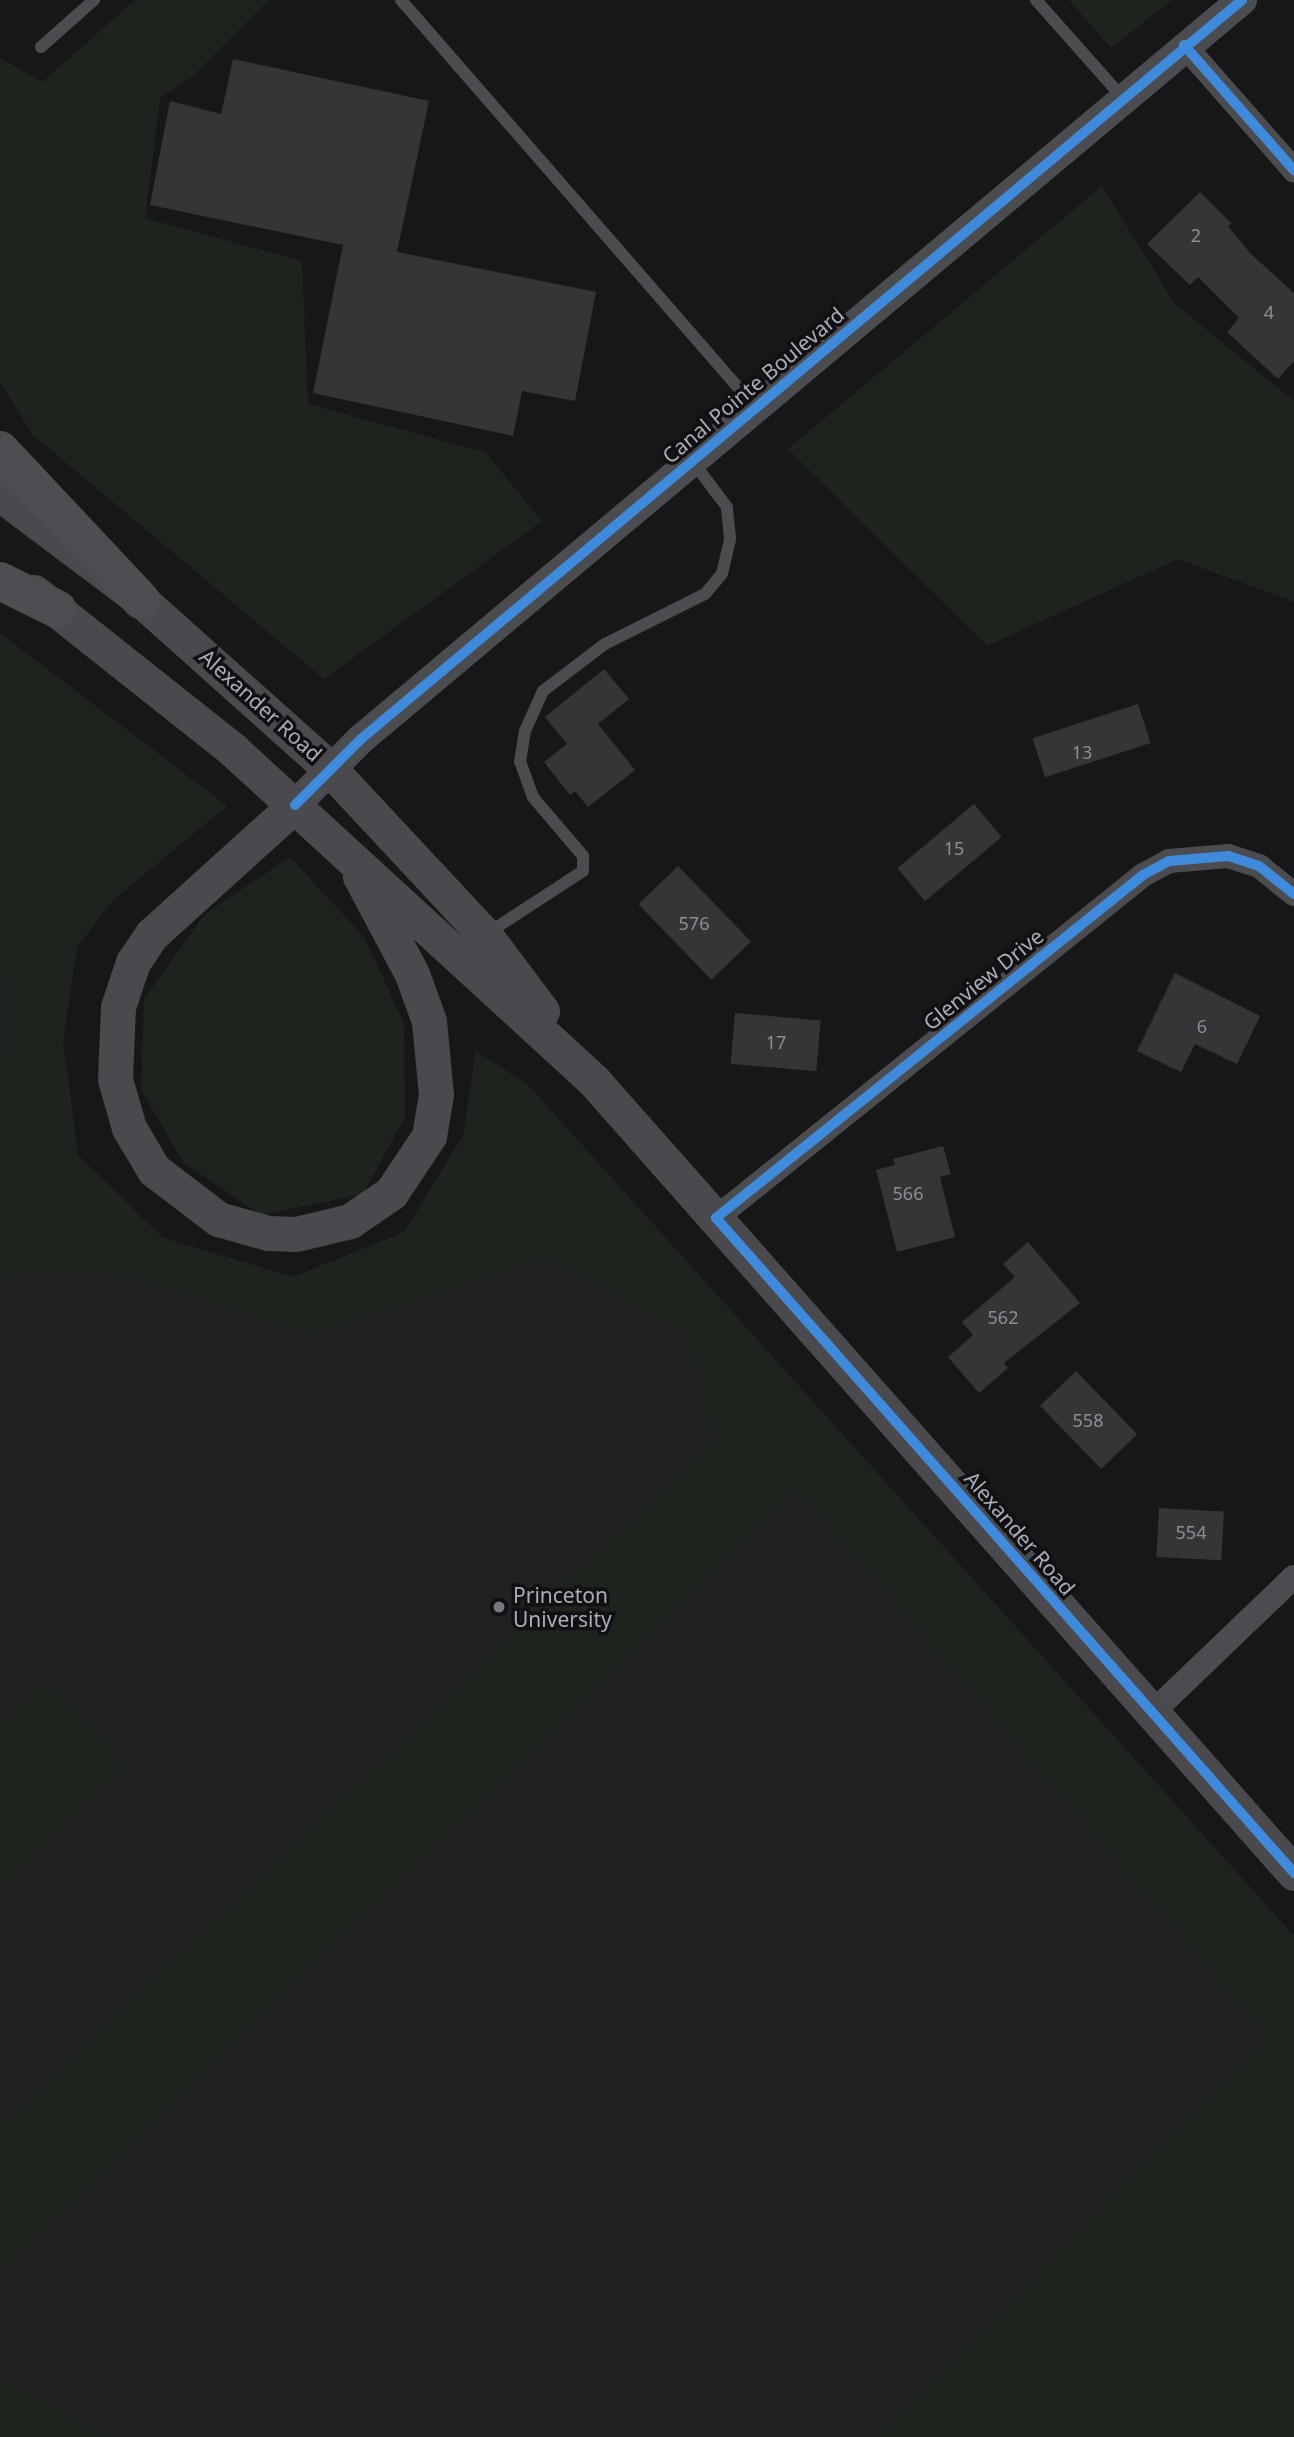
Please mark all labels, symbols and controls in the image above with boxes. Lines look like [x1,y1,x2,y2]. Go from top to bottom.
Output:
house number: 2 [1191,224,1201,246]
house number: 4 [1264,301,1274,323]
street label: Canal Pointe Boulevard [657,302,849,468]
street label: Alexander Road [195,644,327,766]
house number: 13 [1072,741,1092,763]
house number: 15 [944,837,964,859]
house number: 576 [679,912,709,934]
street label: Glenview Drive [918,923,1048,1035]
house number: 6 [1197,1015,1207,1037]
house number: 17 [766,1031,786,1053]
house number: 566 [893,1182,923,1204]
house number: 562 [988,1306,1018,1328]
house number: 558 [1073,1409,1103,1431]
street label: Alexander Road [959,1466,1081,1600]
house number: 554 [1176,1521,1206,1543]
place label: Princeton University [513,1582,612,1632]
marker: Princeton University [491,1599,507,1615]

